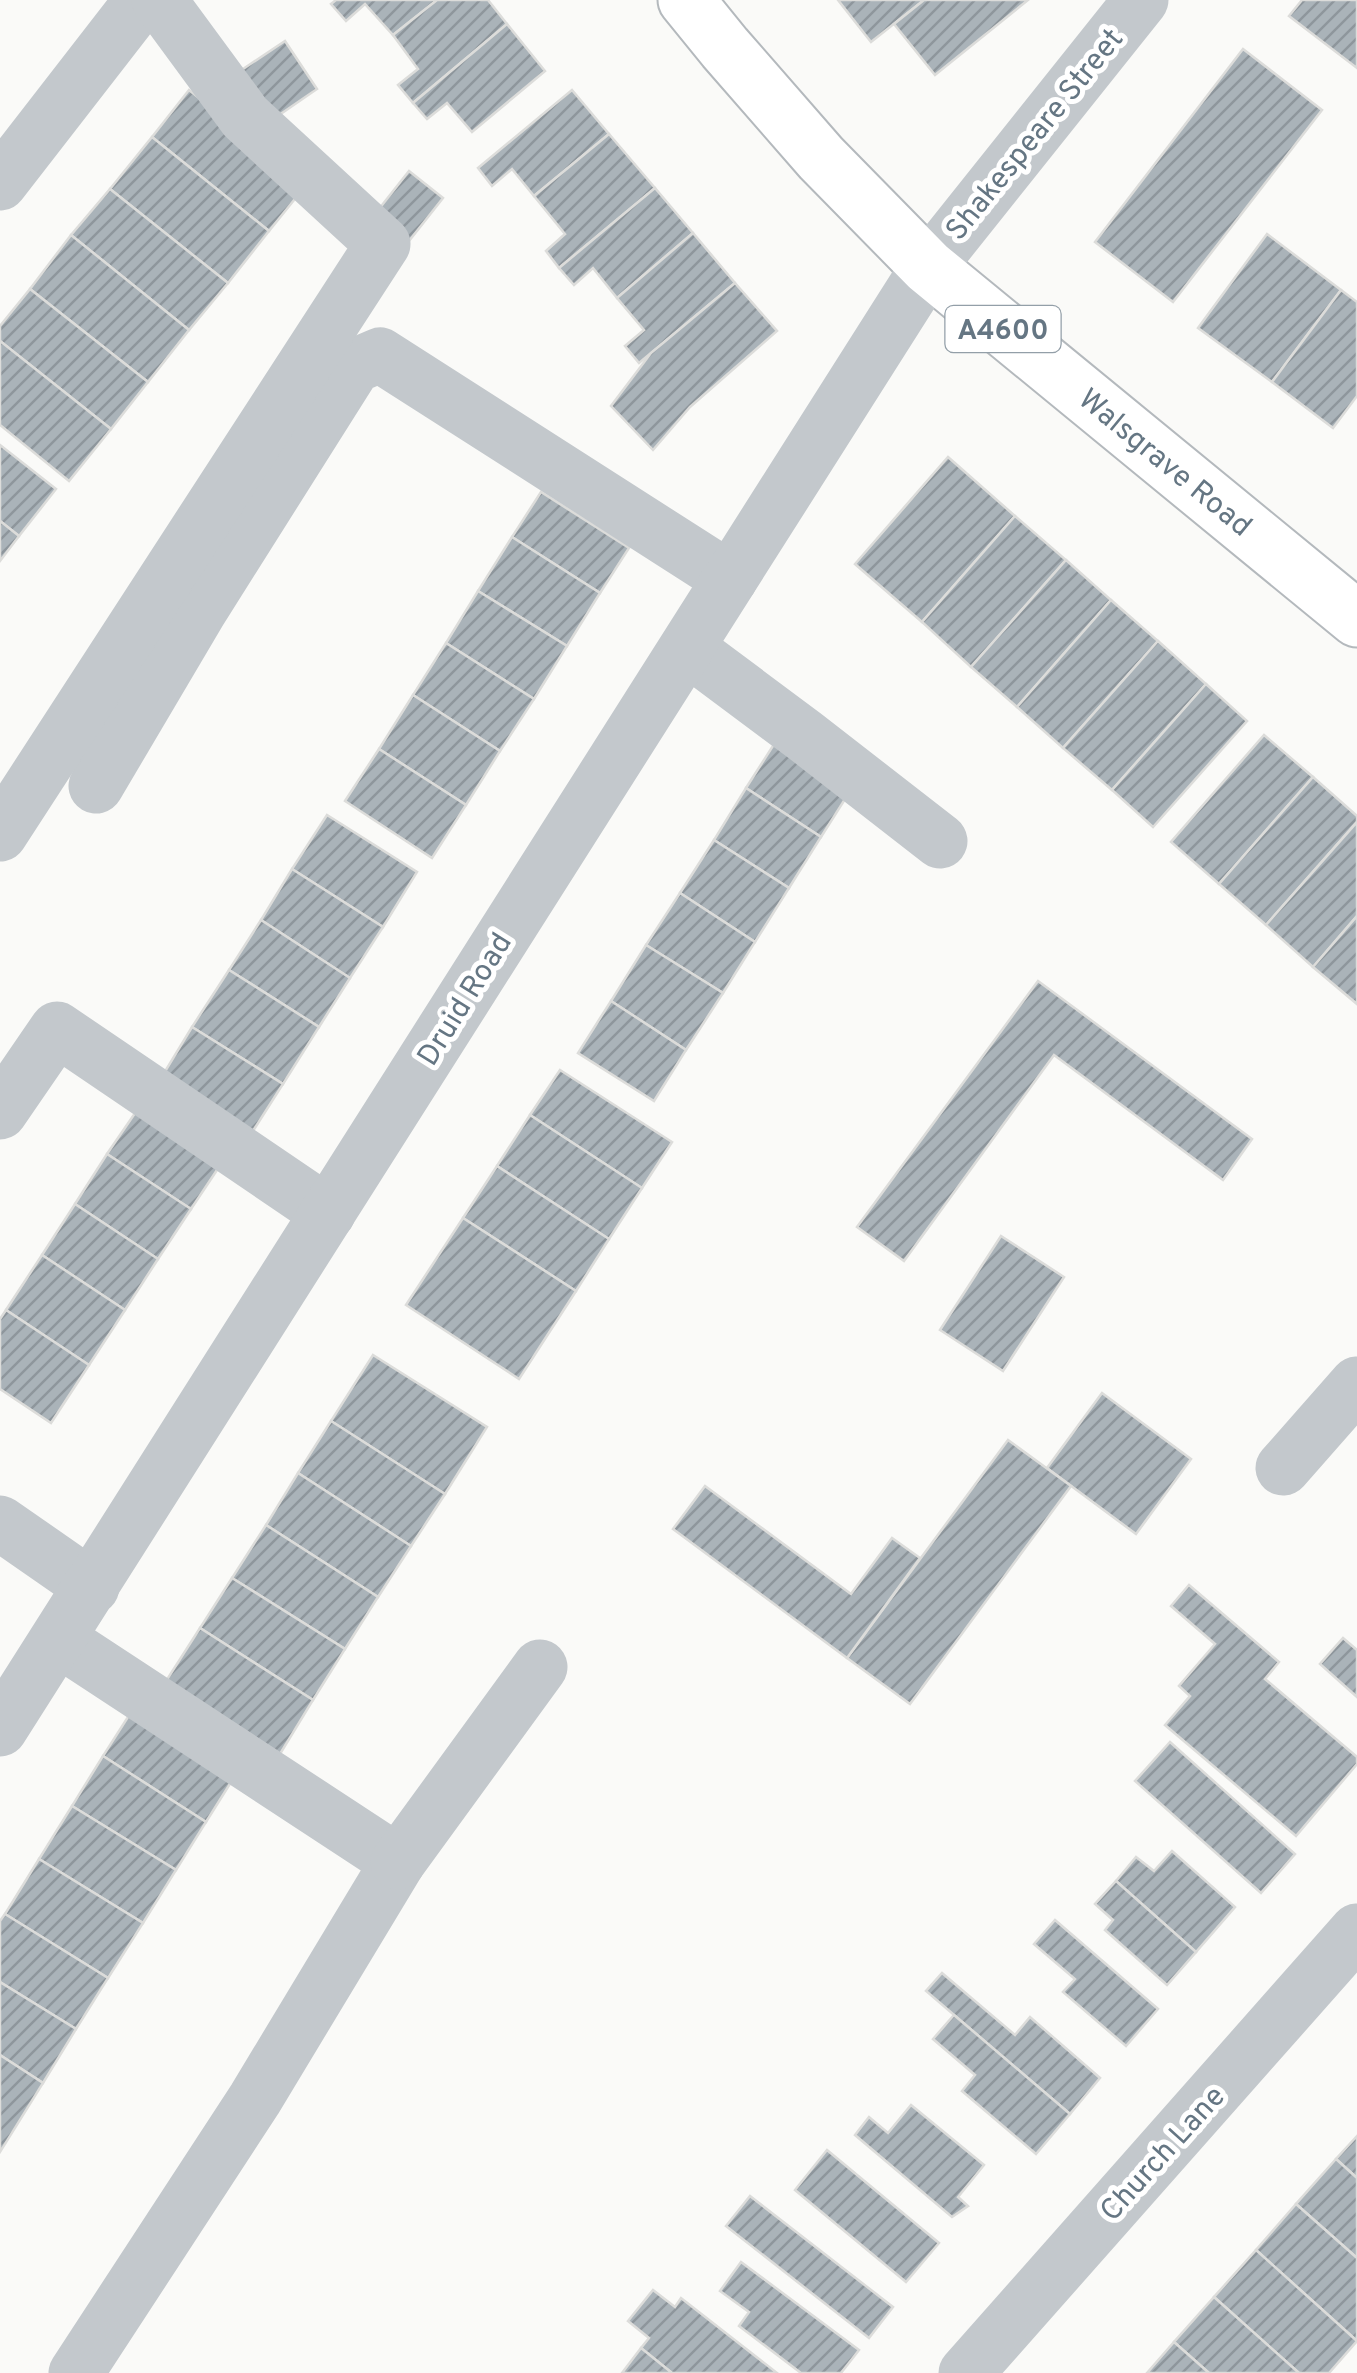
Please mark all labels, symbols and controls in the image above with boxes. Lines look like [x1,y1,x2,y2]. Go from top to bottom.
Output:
street label: Shakespeare Street [939,22,1133,249]
road number: A4600 [946,306,1060,352]
street label: Walsgrave Road [1070,382,1258,546]
street label: Druid Road [411,927,522,1074]
street label: Church Lane [1093,2079,1234,2230]

